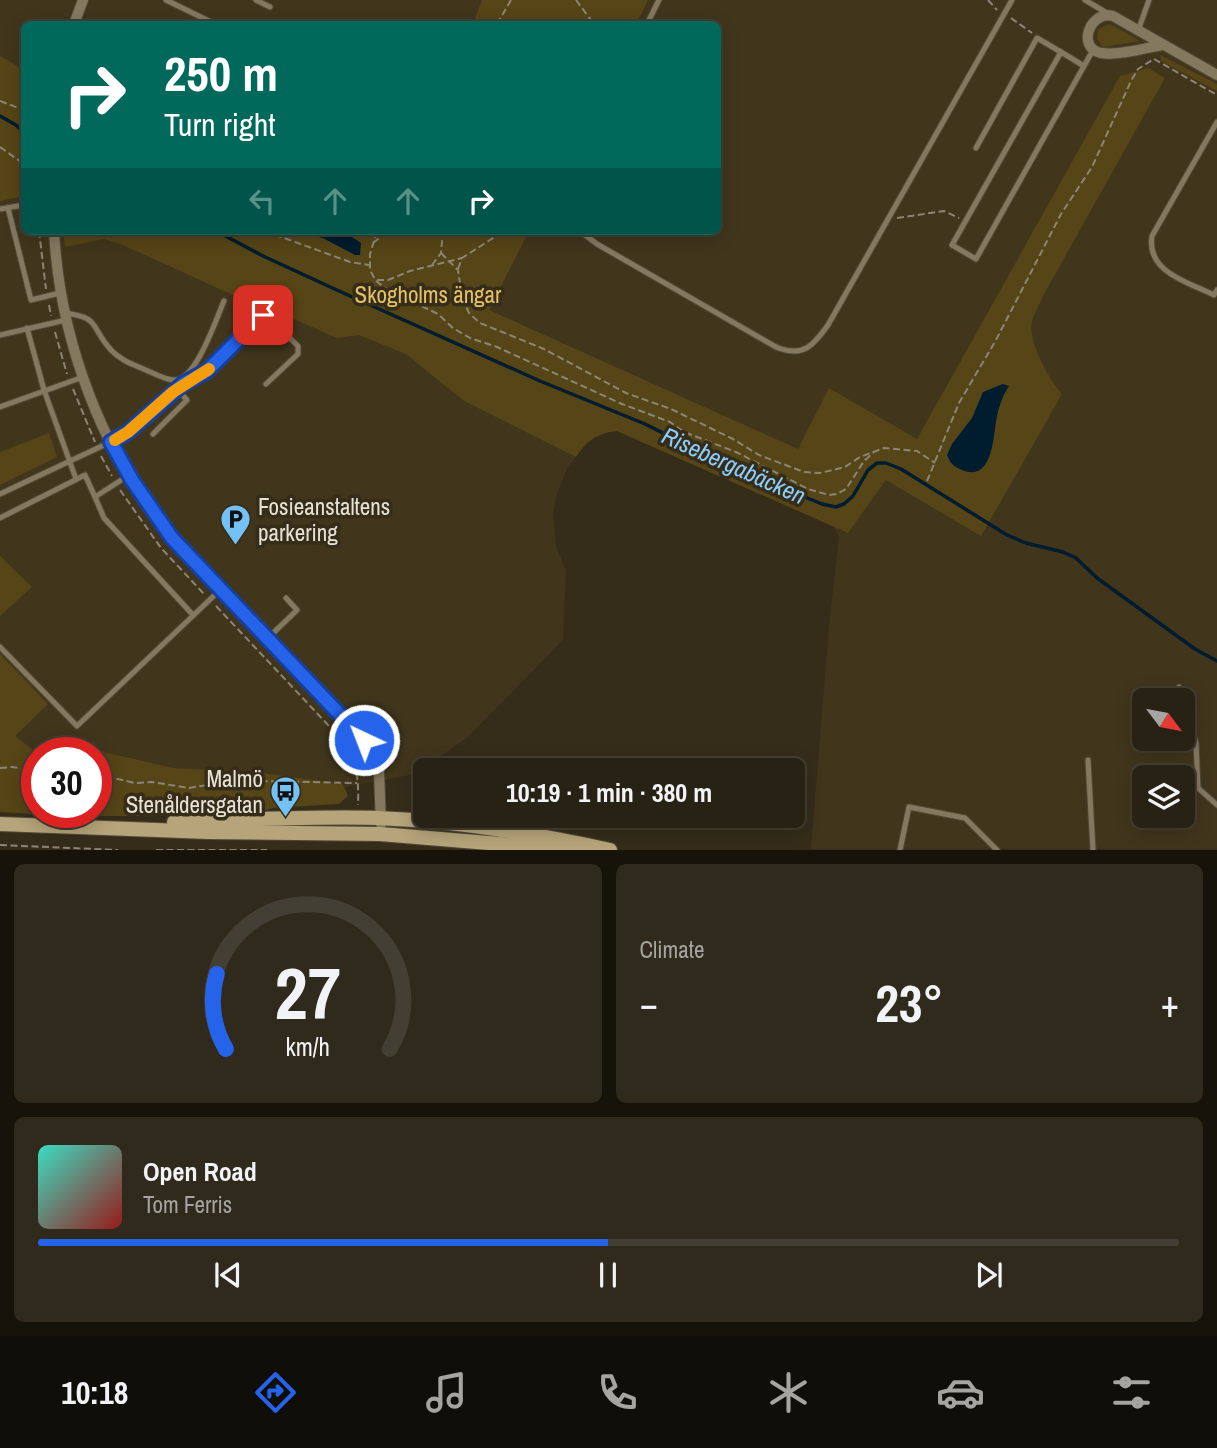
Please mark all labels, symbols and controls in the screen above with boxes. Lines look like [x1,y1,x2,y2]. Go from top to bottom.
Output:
text: 250 m [164,40,278,106]
icon: right [49,49,140,140]
text: Turn right [164,103,276,146]
icon: left [243,182,281,220]
icon: ahead [316,182,354,220]
icon: ahead [389,182,427,220]
icon: right [462,182,500,220]
park label: Skogholms ängar [355,279,502,310]
pin [233,285,293,345]
icon: arrive [244,296,282,334]
water label: Risebergabäcken [657,419,811,511]
place label: Fosieanstaltens parkering [258,491,390,548]
parking icon: Fosieanstaltens parkering [218,502,252,546]
north arrow [1132,688,1195,751]
map controls [1132,688,1195,828]
position arrow [327,703,401,777]
speed limit sign: 30 [21,737,112,828]
place label: Malmö Stenåldersgatan [126,763,263,820]
button: layers [1132,765,1195,828]
bus stop icon: Malmö Stenåldersgatan [269,774,303,818]
text: 10:19 · 1 min · 380 m [506,775,712,810]
text: Climate [640,934,704,965]
text: 27 [275,945,341,1043]
text: 23° [875,968,943,1038]
text: − [640,978,658,1029]
text: + [1161,978,1179,1029]
text: km/h [286,1030,330,1064]
text: Open Road [143,1154,257,1189]
text: Tom Ferris [143,1189,232,1220]
icon: previous [209,1256,247,1294]
icon: pause [589,1256,627,1294]
icon: next [970,1256,1008,1294]
icon: directions [251,1368,300,1417]
icon: music [422,1368,471,1417]
icon: phone [593,1368,642,1417]
icon: climate [764,1368,813,1417]
icon: car [936,1368,985,1417]
icon: filters [1107,1368,1156,1417]
text: 10:18 [61,1371,128,1414]

